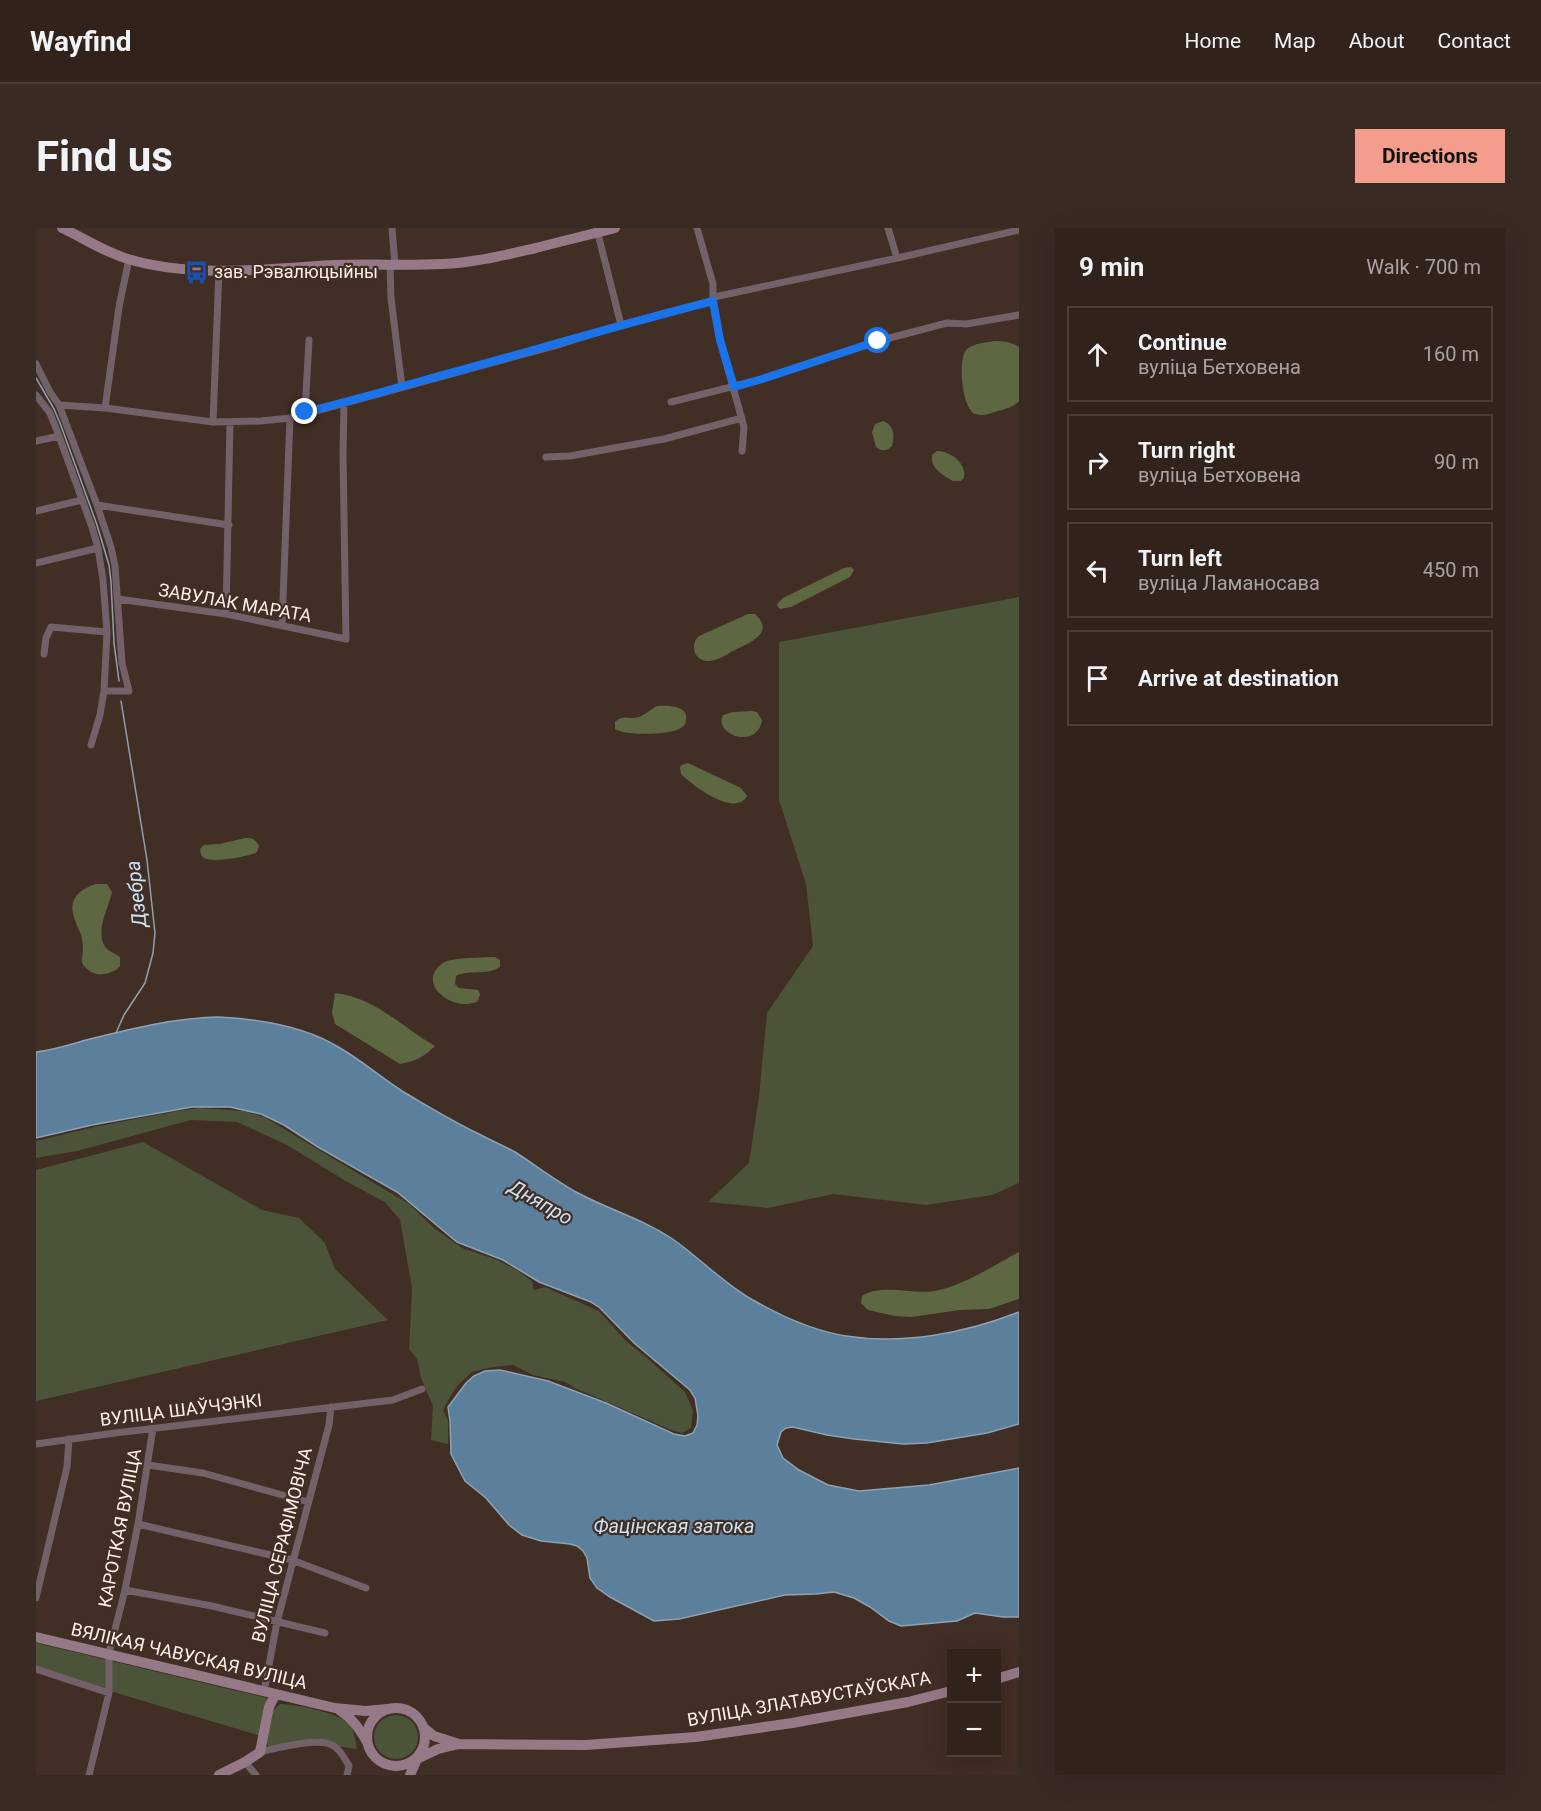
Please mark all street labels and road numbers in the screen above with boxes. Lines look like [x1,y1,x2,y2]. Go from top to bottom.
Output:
street label: ЗАВУЛАК МАРАТА [157,579,314,626]
street label: ВУЛІЦА ШАЎЧЭНКІ [99,1389,263,1430]
street label: ВУЛІЦА СЕРАФІМОВІЧА [247,1445,316,1644]
street label: КАРОТКАЯ ВУЛІЦА [94,1446,145,1609]
street label: ВЯЛІКАЯ ЧАВУСКАЯ ВУЛІЦА [69,1618,309,1693]
street label: ВУЛІЦА ЗЛАТАВУСТАЎСКАГА [686,1667,932,1730]

